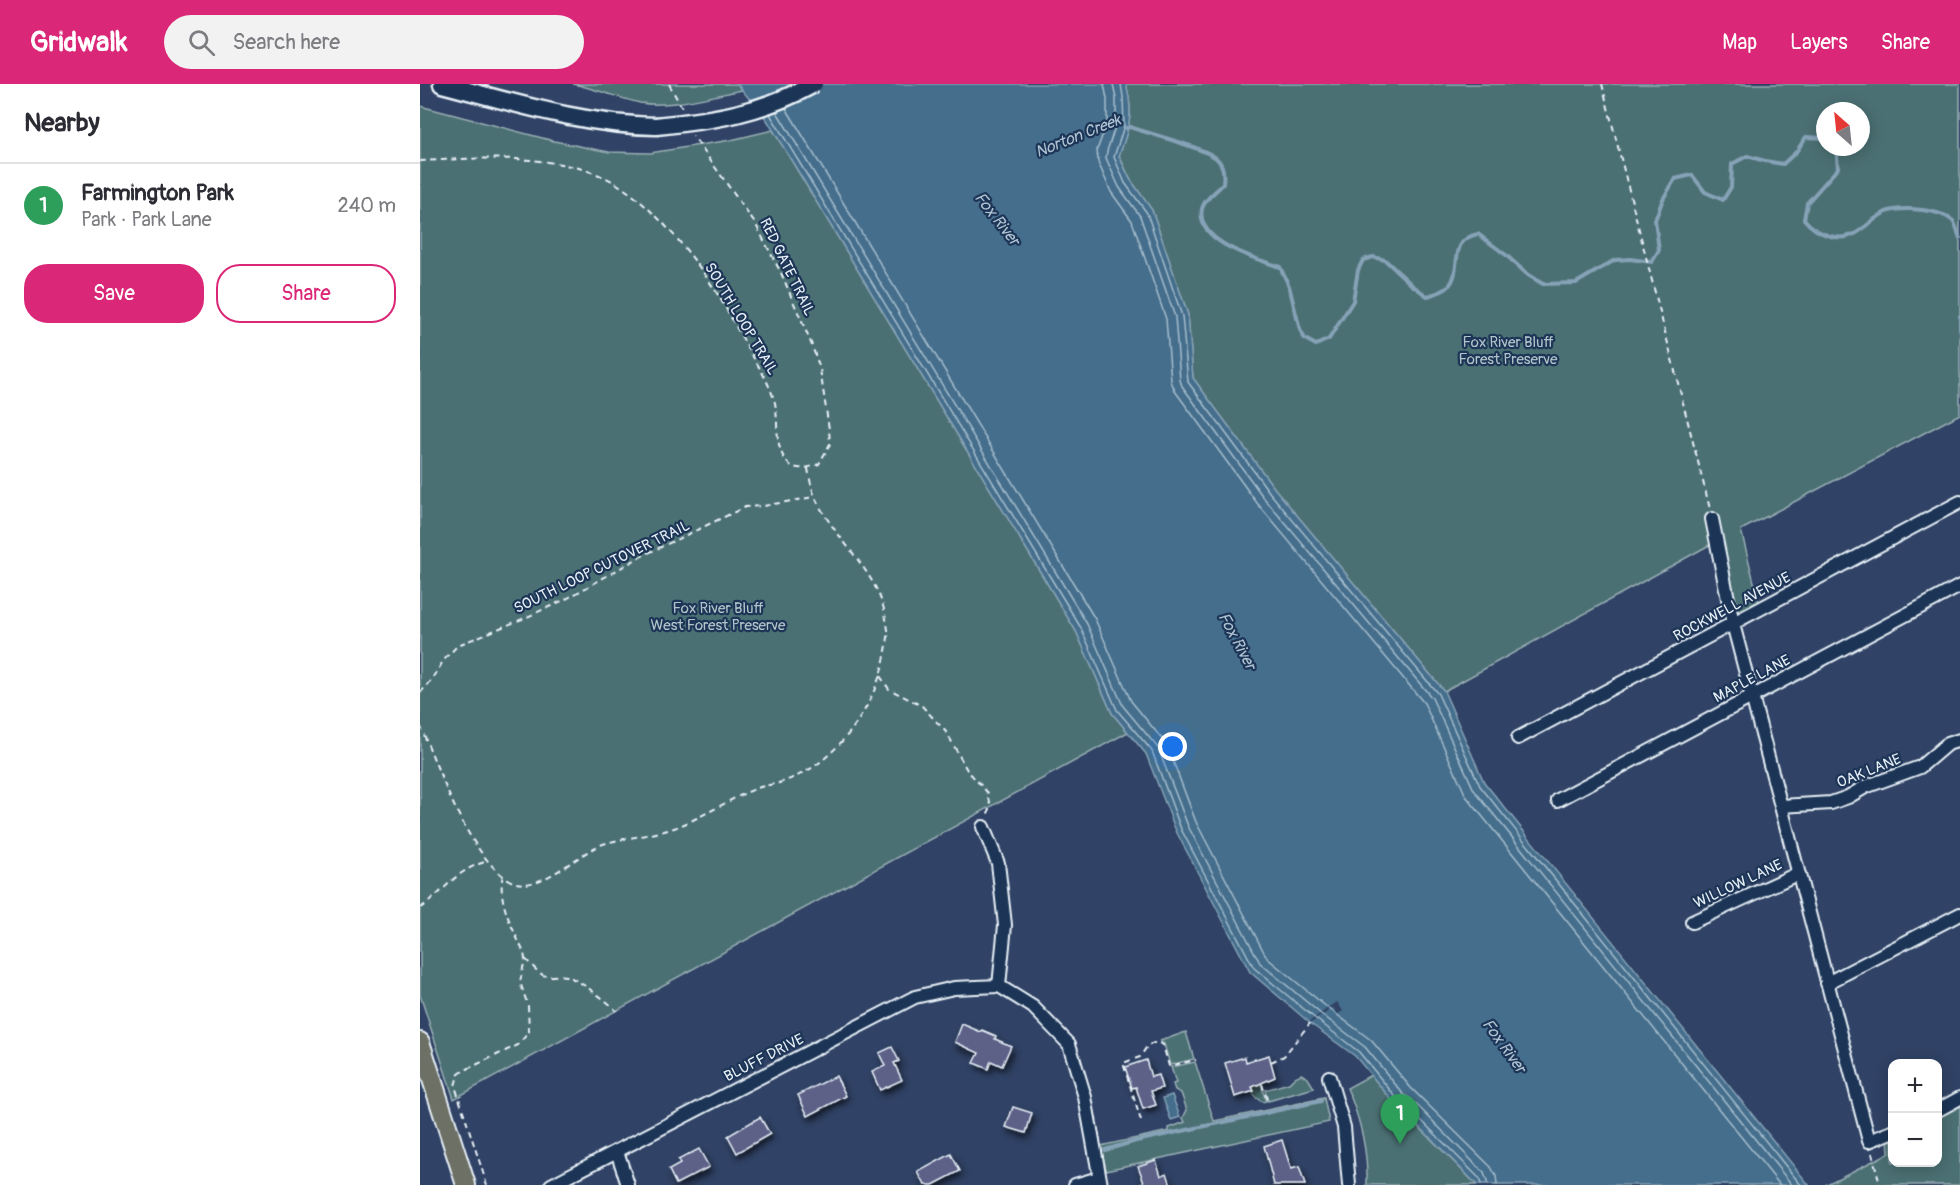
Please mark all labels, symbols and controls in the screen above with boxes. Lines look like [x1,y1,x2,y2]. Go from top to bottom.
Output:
search box [164,15,584,69]
text: Gridwalk [30,25,128,60]
icon: search [185,26,218,59]
text: Search here [233,28,340,56]
text: Map [1722,29,1757,56]
text: Layers [1790,29,1848,56]
text: Share [1881,29,1930,56]
north arrow [1816,102,1870,156]
text: Nearby [24,107,100,139]
water label: Norton Creek [1032,109,1125,162]
text: Farmington Park [81,179,234,207]
water label: Fox River [970,188,1025,251]
text: 1 [40,193,47,218]
text: 240 m [337,193,396,218]
text: Park · Park Lane [81,207,212,232]
street label: RED GATE TRAIL [755,215,819,319]
street label: SOUTH LOOP TRAIL [700,259,782,379]
button: Save [24,264,204,323]
button: Share [216,264,396,323]
park label: Fox River Bluff Forest Preserve [1459,333,1558,369]
street label: SOUTH LOOP CUTOVER TRAIL [511,516,693,618]
street label: ROCKWELL AVENUE [1670,568,1794,646]
park label: Fox River Bluff West Forest Preserve [650,599,786,635]
water label: Fox River [1214,609,1261,675]
street label: MAPLE LANE [1710,651,1794,707]
your location [1158,732,1187,761]
street label: OAK LANE [1834,749,1904,792]
street label: WILLOW LANE [1691,855,1786,913]
water label: Fox River [1478,1015,1532,1079]
street label: BLUFF DRIVE [721,1030,807,1086]
map controls [1888,1059,1942,1167]
button: + [1888,1059,1942,1113]
pin: 1 [1380,1094,1420,1144]
button: − [1888,1113,1942,1167]

